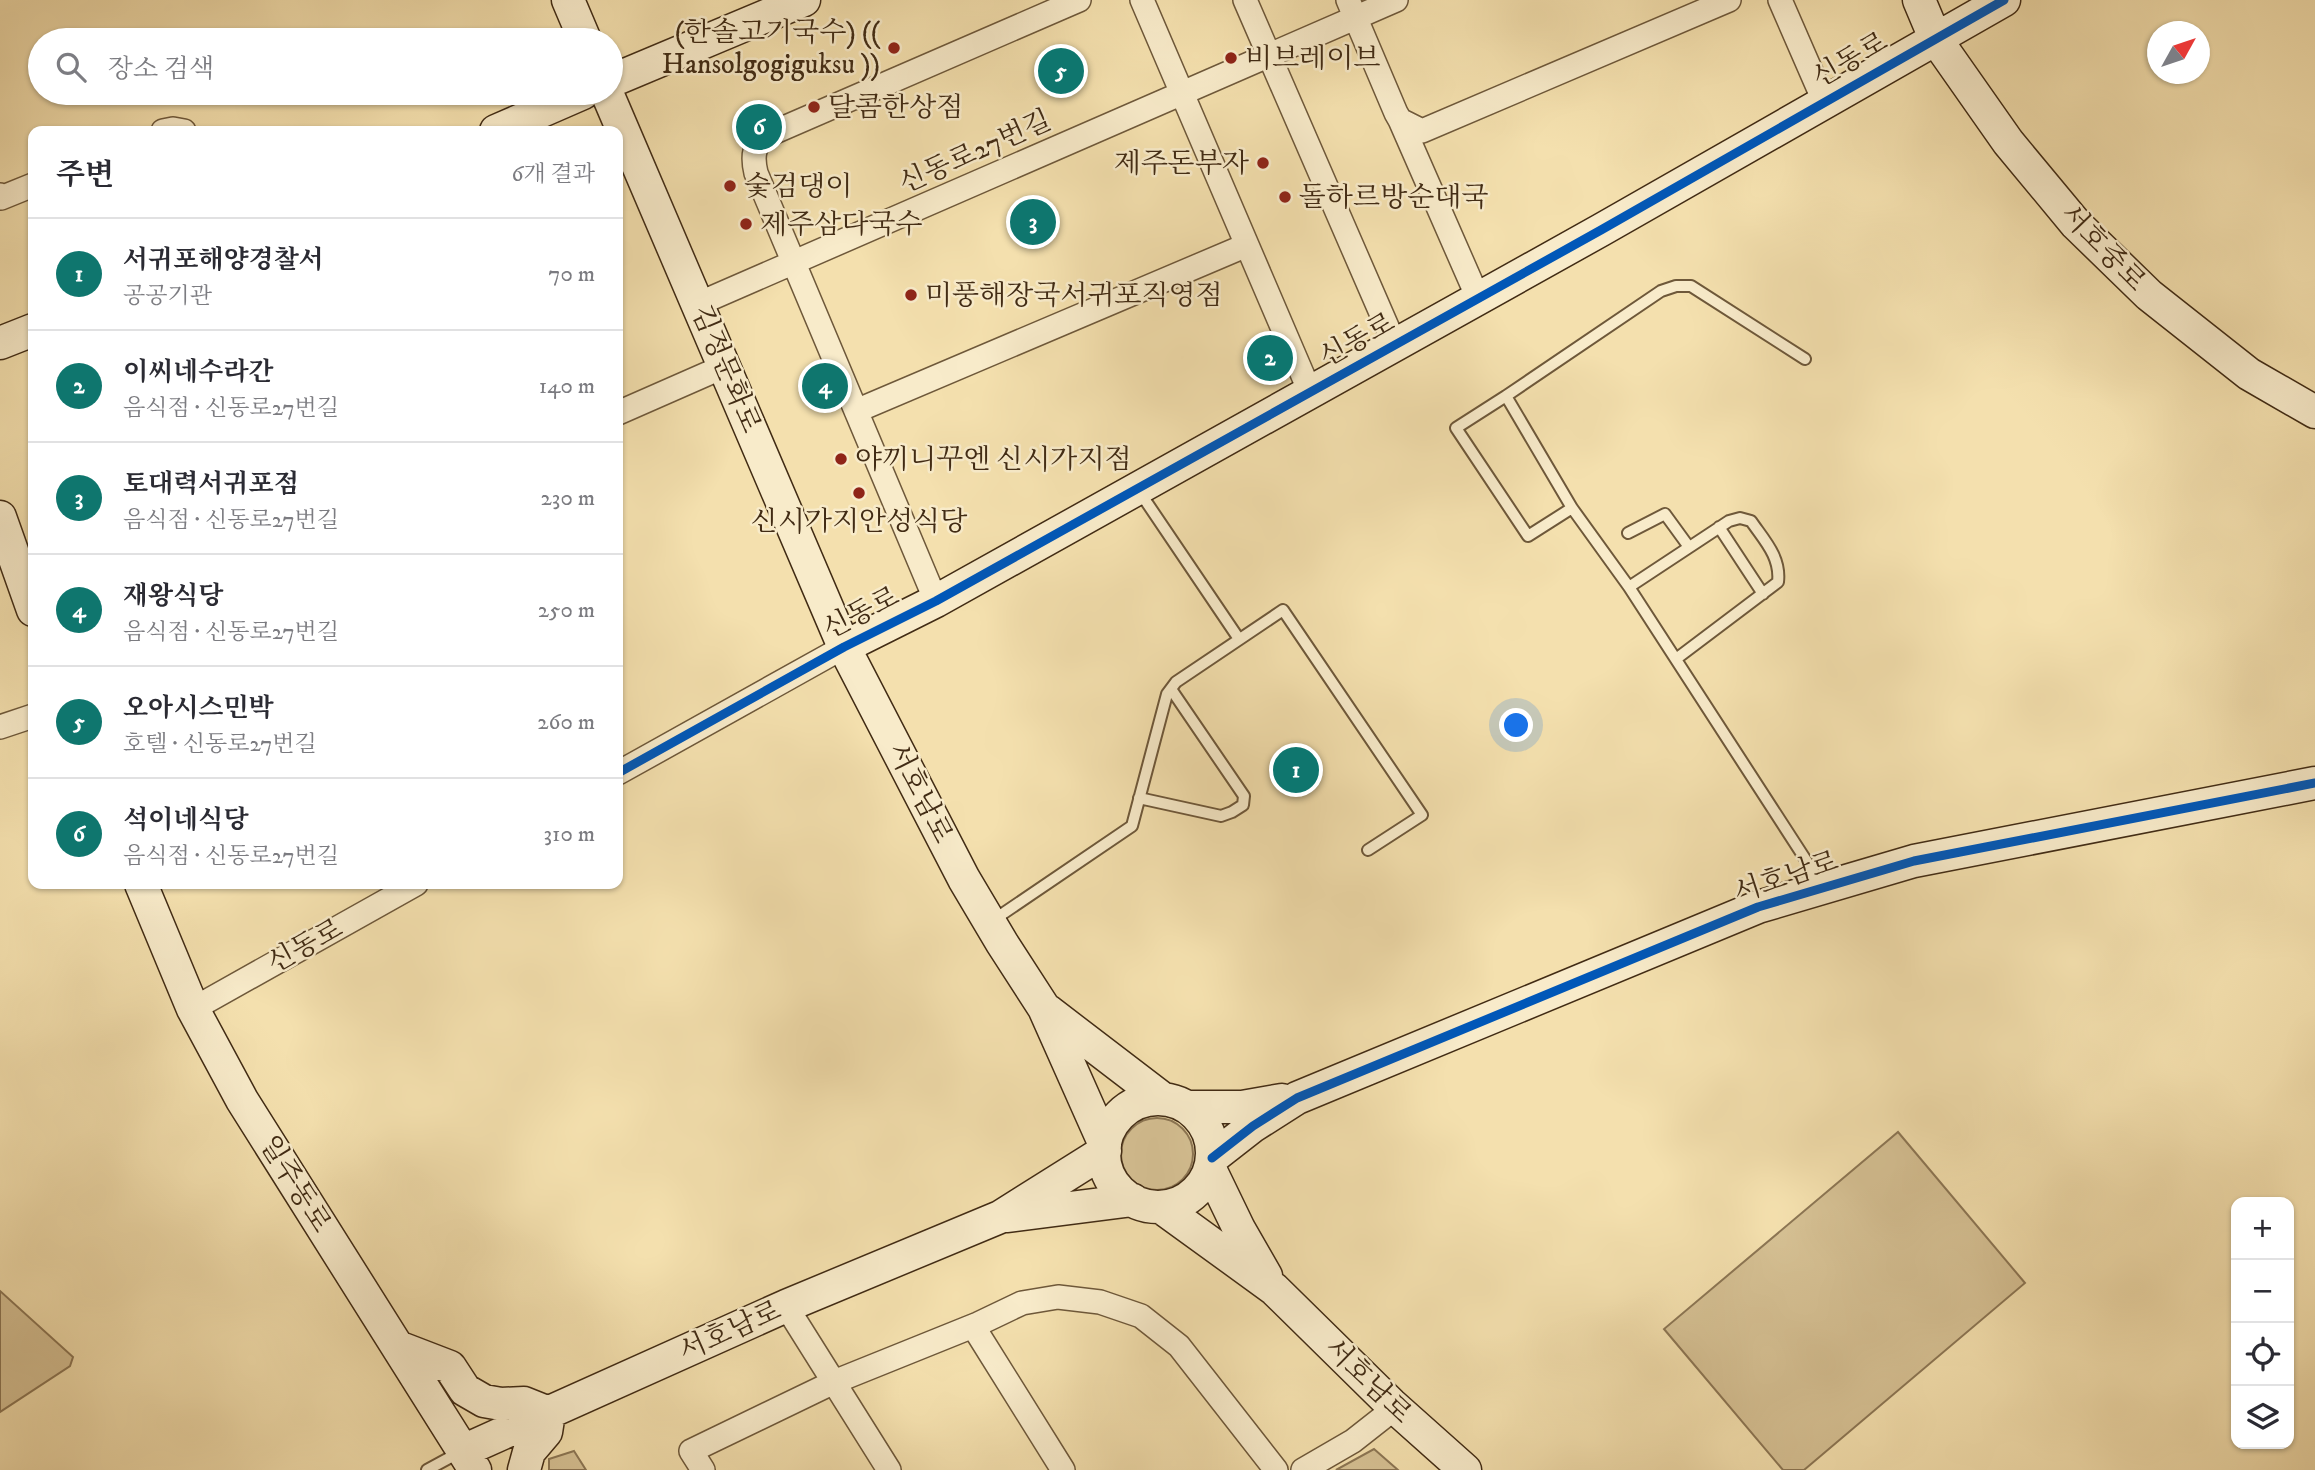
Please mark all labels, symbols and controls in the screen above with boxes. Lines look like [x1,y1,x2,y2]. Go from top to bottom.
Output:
place label: (한솔고기국수) (( Hansolgogiguksu )) [662,15,881,82]
north arrow [2147,21,2210,84]
street label: 신동로 [1806,25,1894,95]
search box [28,28,623,105]
marker: (한솔고기국수) (( Hansolgogiguksu )) [886,40,902,56]
place label: 비브레이브 [1245,41,1380,76]
pin: 5 [1038,45,1084,97]
icon: search [52,48,90,86]
marker: 비브레이브 [1223,50,1239,66]
text: 장소 검색 [108,53,214,86]
place label: 달콤한상점 [828,90,963,125]
marker: 달콤한상점 [806,99,822,115]
pin: 6 [736,101,782,153]
street label: 신동로27번길 [893,103,1057,201]
place label: 제주돈부자 [1114,146,1249,181]
marker: 제주돈부자 [1255,155,1271,171]
text: 주변 [56,157,114,194]
text: 6개 결과 [511,160,595,189]
place label: 숯검댕이 [744,169,852,204]
marker: 숯검댕이 [722,178,738,194]
place label: 돌하르방순대국 [1299,180,1488,215]
marker: 돌하르방순대국 [1277,189,1293,205]
pin: 3 [1010,196,1056,248]
street label: 서호중로 [2053,197,2153,299]
place label: 제주삼다국수 [760,207,922,242]
marker: 제주삼다국수 [738,216,754,232]
text: 서귀포해양경찰서 [123,244,324,277]
text: 1 [75,260,83,289]
text: 70 m [548,260,595,289]
place label: 미풍해장국서귀포직영점 [925,278,1223,313]
text: 공공기관 [123,282,212,311]
marker: 미풍해장국서귀포직영점 [903,287,919,303]
street label: 김정문화로 [683,300,769,438]
street label: 신동로 [1313,305,1401,375]
pin: 2 [1247,332,1293,384]
text: 이씨네수라간 [123,356,274,389]
pin: 4 [802,360,848,412]
text: 2 [73,372,85,401]
text: 140 m [539,372,595,401]
text: 음식점 · 신동로27번길 [123,394,339,423]
place label: 야끼니꾸엔 신시가지점 [855,442,1131,477]
marker: 야끼니꾸엔 신시가지점 [833,451,849,467]
text: 토대력서귀포점 [123,468,299,501]
text: 3 [75,484,83,513]
text: 230 m [541,484,595,513]
marker: 신시가지안성식당 [851,485,867,501]
place label: 신시가지안성식당 [751,504,967,539]
text: 음식점 · 신동로27번길 [123,506,339,535]
street label: 신동로 [817,579,905,647]
text: 재왕식당 [123,580,223,613]
text: 4 [72,596,86,625]
text: 250 m [538,596,595,625]
text: 음식점 · 신동로27번길 [123,618,339,647]
text: 오아시스민박 [123,692,274,725]
text: 5 [73,708,85,737]
text: 260 m [537,708,595,737]
your location [1499,708,1533,742]
text: 호텔 · 신동로27번길 [123,730,317,759]
street label: 서호남로 [880,737,960,849]
pin: 1 [1273,744,1319,796]
text: 석이네식당 [123,804,249,837]
text: 6 [73,820,85,849]
text: 310 m [543,820,595,849]
text: 음식점 · 신동로27번길 [123,842,339,871]
street label: 서호남로 [1729,844,1843,910]
street label: 신동로 [261,911,349,981]
street label: 일주동로 [251,1129,339,1239]
map controls [2231,1197,2294,1449]
button: + [2231,1197,2294,1260]
button: − [2231,1260,2294,1323]
street label: 서호남로 [673,1293,787,1369]
button: locate [2231,1323,2294,1386]
street label: 서호남로 [1317,1331,1419,1431]
button: layers [2231,1386,2294,1449]

